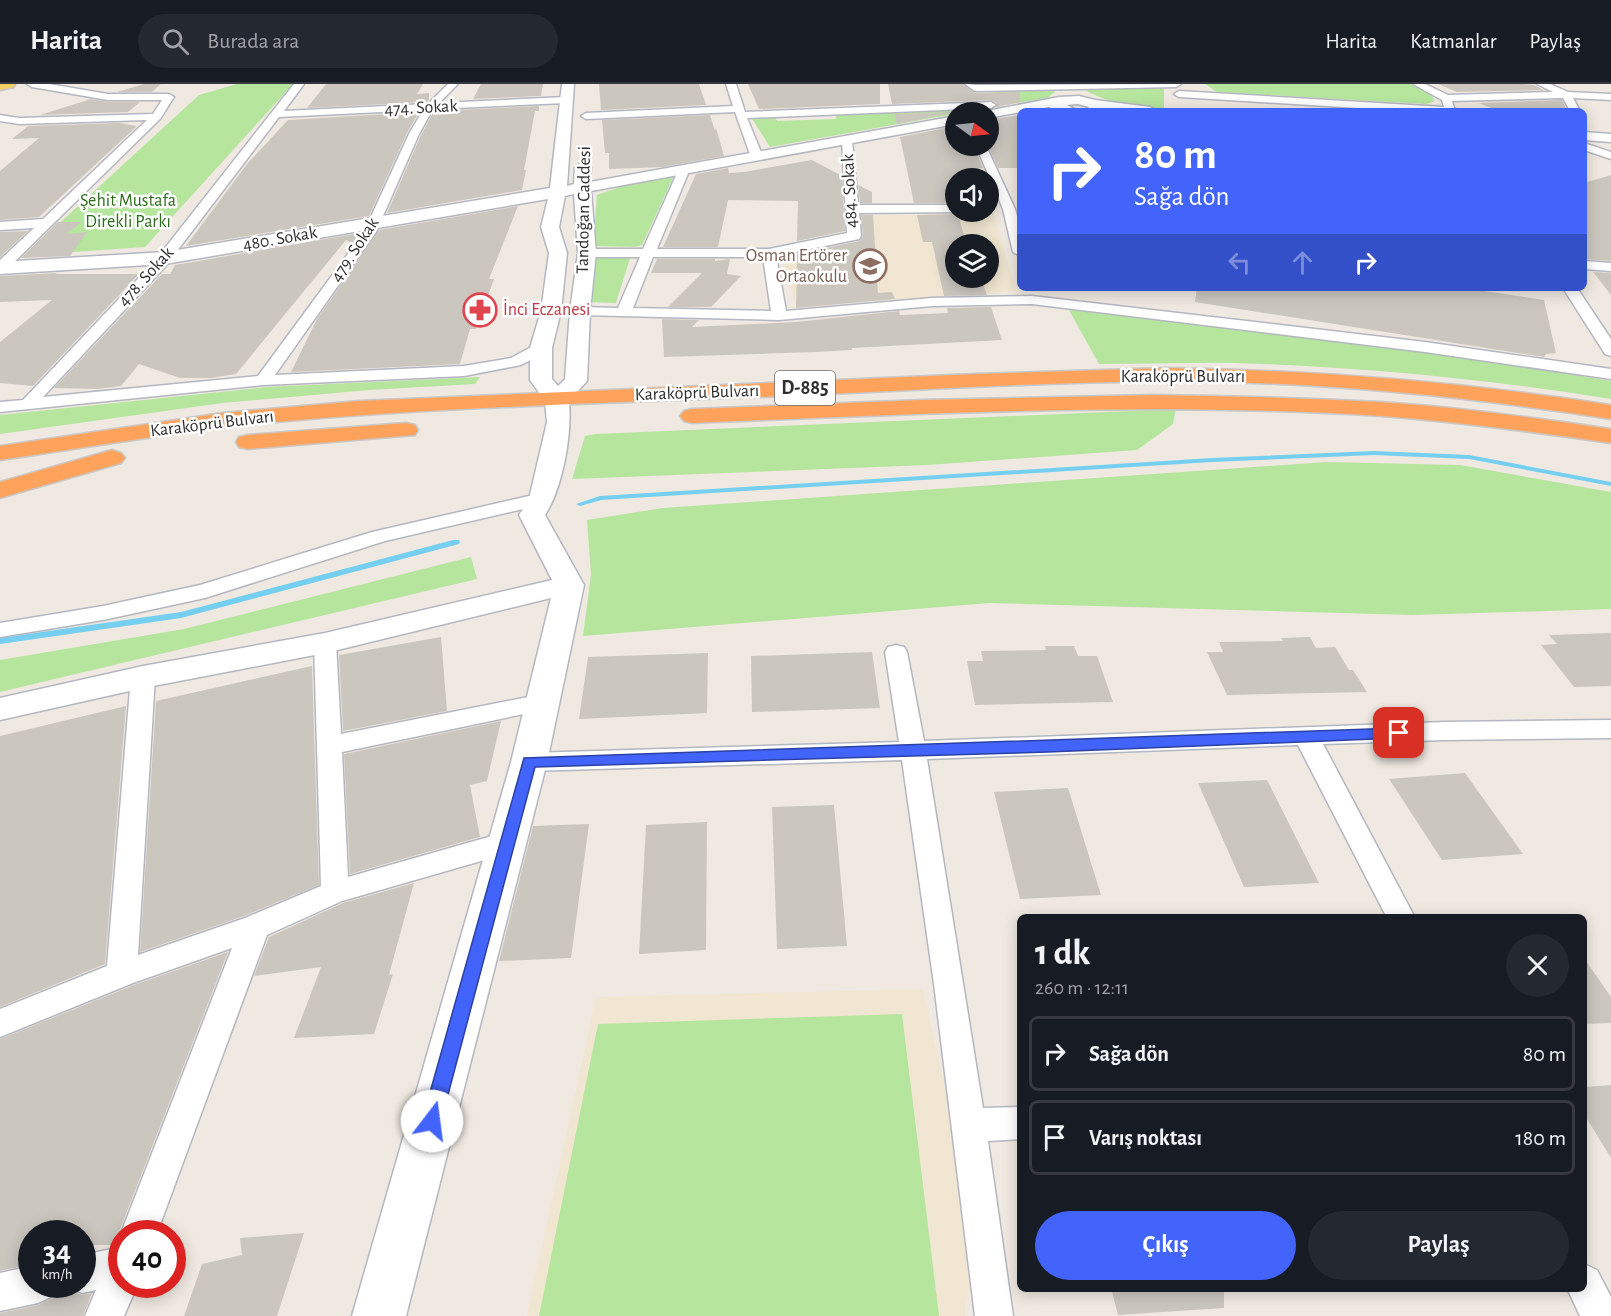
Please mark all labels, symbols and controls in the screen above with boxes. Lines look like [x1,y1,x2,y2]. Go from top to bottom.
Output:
search box [138,14,558,68]
icon: search [159,25,192,58]
text: Harita [30,27,102,55]
text: Burada ara [207,30,299,52]
text: Harita [1326,31,1377,52]
text: Katmanlar [1410,31,1497,52]
text: Paylaş [1530,31,1581,52]
street label: 474. Sokak [384,97,459,119]
north arrow [945,102,999,156]
map controls [945,102,999,288]
icon: right [1035,132,1113,210]
text: 80 m [1134,134,1217,176]
street label: Tandoğan Caddesi [574,146,594,274]
street label: 484. Sokak [839,153,861,229]
button: sound [945,168,999,222]
text: Sağa dön [1134,183,1229,210]
park label: Şehit Mustafa Direkli Parkı [80,192,176,231]
street label: 479. Sokak [328,214,383,286]
street label: 480. Sokak [241,223,319,254]
button: layers [945,234,999,288]
street label: 478. Sokak [115,243,178,310]
icon: left [1223,246,1256,279]
icon: ahead [1286,246,1319,279]
icon: right [1349,246,1382,279]
place label: Osman Ertörer Ortaokulu [746,247,847,286]
school or university icon: Osman Ertörer Ortaokulu [852,248,888,284]
pharmacy icon: İnci Eczanesi [462,292,498,328]
place label: İnci Eczanesi [503,299,590,319]
street label: Karaköprü Bulvarı [1121,368,1245,386]
road number: D-885 [775,371,835,405]
street label: Karaköprü Bulvarı [635,382,759,404]
street label: Karaköprü Bulvarı [149,407,275,441]
pin [1373,707,1424,758]
icon: arrive [1382,716,1415,749]
button: close [1506,934,1569,997]
text: 1 dk [1035,935,1090,971]
text: 260 m · 12:11 [1035,978,1129,998]
icon: right [1038,1037,1071,1070]
text: Sağa dön [1089,1043,1169,1065]
text: 80 m [1523,1043,1566,1065]
position arrow [400,1089,464,1153]
icon: arrive [1038,1121,1071,1154]
text: Varış noktası [1089,1127,1202,1149]
text: 180 m [1515,1127,1566,1149]
button: Çıkış [1035,1211,1296,1280]
button: Paylaş [1308,1211,1569,1280]
speed limit sign: 40 [108,1220,186,1298]
text: 34 [43,1237,71,1267]
text: km/h [42,1267,72,1282]

